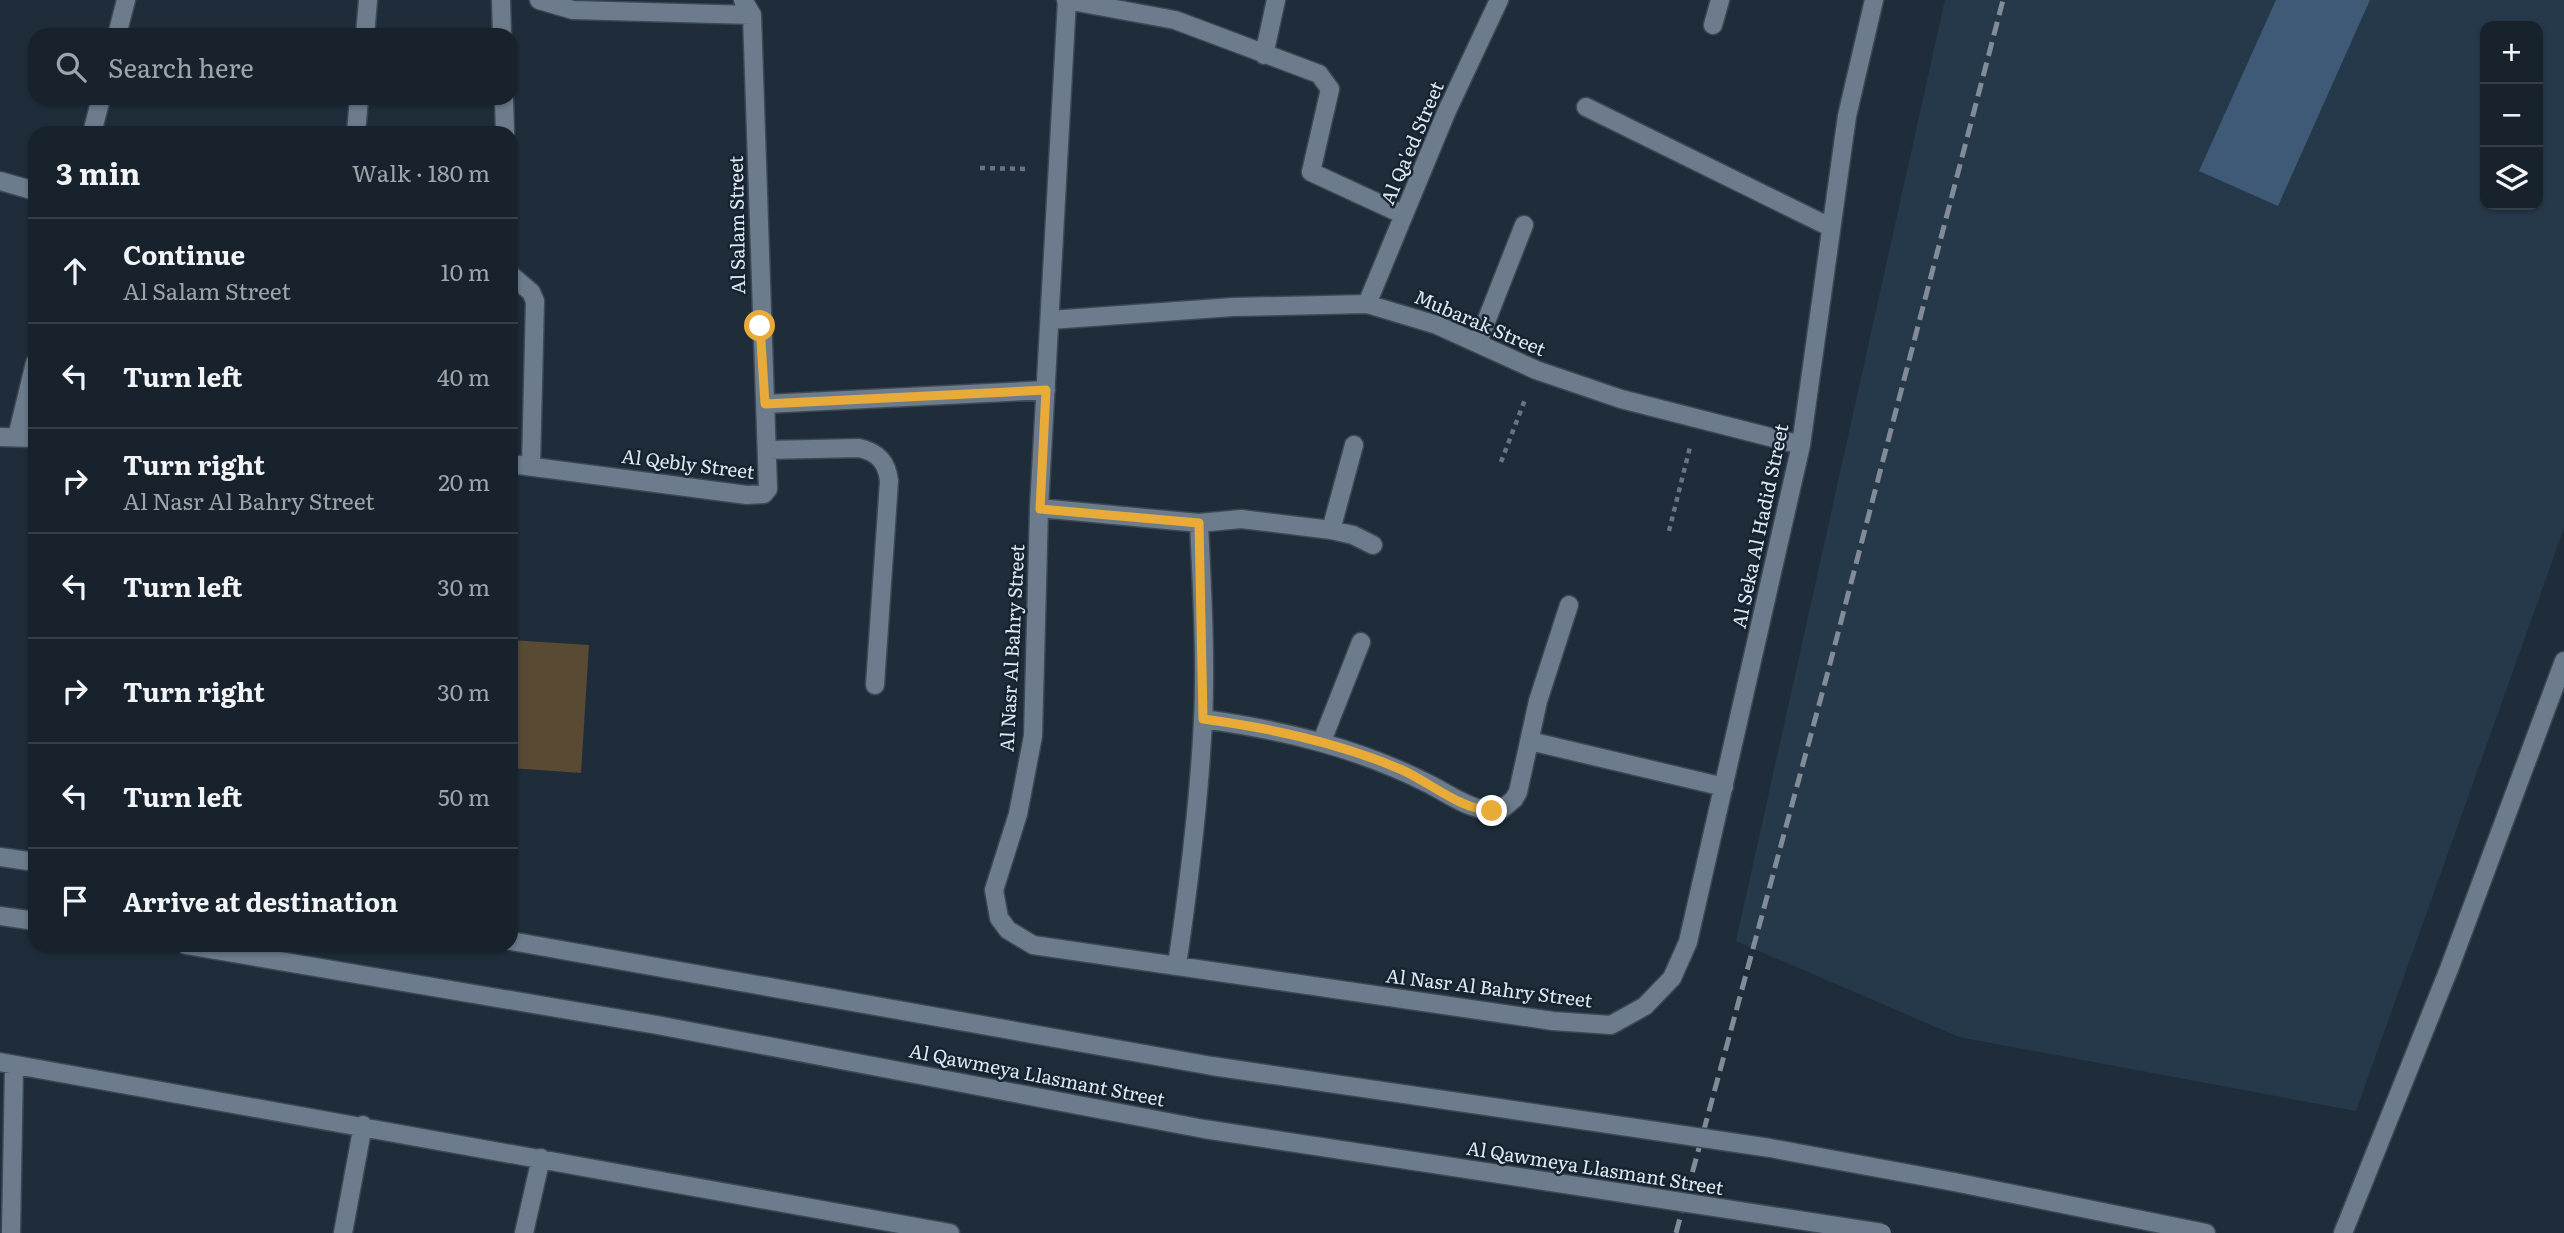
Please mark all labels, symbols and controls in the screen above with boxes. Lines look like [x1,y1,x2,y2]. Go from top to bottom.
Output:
map controls [2480,21,2543,210]
button: + [2480,21,2543,84]
search box [28,28,518,105]
text: Search here [108,47,254,86]
icon: search [52,48,90,86]
street label: Al Qa'ed Street [1372,76,1450,209]
button: − [2480,84,2543,147]
button: layers [2480,147,2543,210]
text: 3 min [56,150,140,194]
text: Walk · 180 m [352,155,490,189]
street label: Al Salam Street [721,155,751,295]
text: Continue [123,234,245,273]
icon: ahead [56,252,94,290]
text: 10 m [440,254,490,288]
text: Al Salam Street [123,273,291,307]
street label: Mubarak Street [1410,282,1551,363]
route start [744,310,775,341]
text: Turn left [123,356,242,395]
icon: left [56,357,94,395]
text: 40 m [437,359,490,393]
street label: Al Seka Al Hadid Street [1724,421,1794,631]
street label: Al Qebly Street [620,441,757,485]
text: Turn right [123,444,265,483]
icon: right [56,462,94,500]
text: 20 m [438,464,490,498]
text: Al Nasr Al Bahry Street [123,483,375,517]
street label: Al Nasr Al Bahry Street [992,543,1030,752]
text: Turn left [123,566,242,605]
icon: left [56,567,94,605]
text: 30 m [437,569,490,603]
text: Turn right [123,671,265,710]
icon: right [56,672,94,710]
text: 30 m [437,674,490,708]
text: Turn left [123,776,242,815]
icon: left [56,777,94,815]
text: 50 m [438,779,490,813]
route end [1476,795,1507,826]
text: Arrive at destination [123,881,398,920]
icon: arrive [56,882,94,920]
street label: Al Nasr Al Bahry Street [1384,960,1594,1014]
street label: Al Qawmeya Llasmant Street [907,1035,1168,1113]
street label: Al Qawmeya Llasmant Street [1465,1133,1726,1201]

